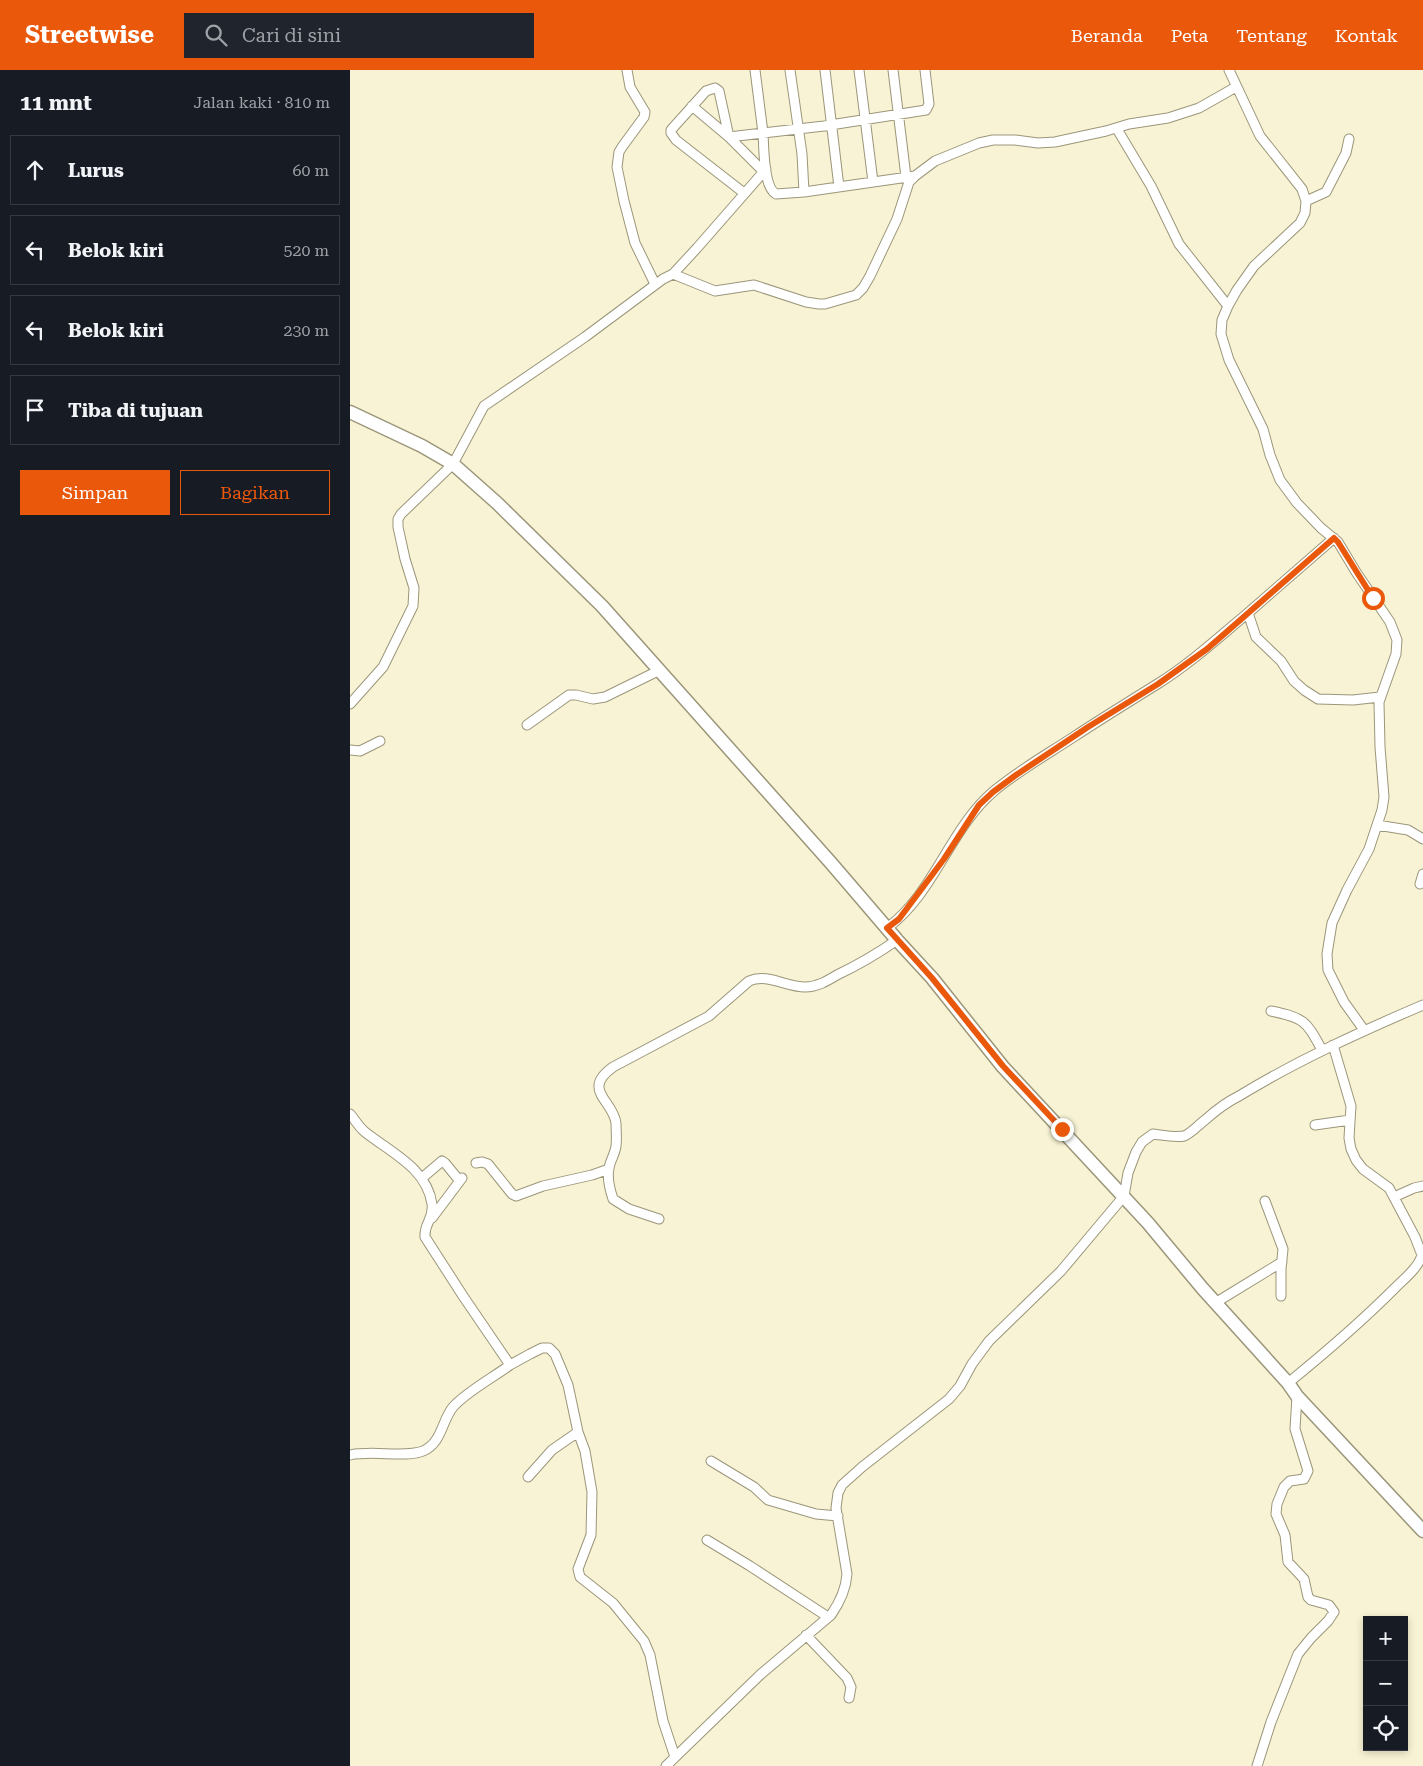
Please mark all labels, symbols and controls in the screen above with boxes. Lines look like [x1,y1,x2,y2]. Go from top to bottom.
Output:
search box [184,13,534,58]
text: Streetwise [25,21,154,49]
icon: search [202,21,230,49]
text: Cari di sini [242,24,341,47]
text: Beranda [1071,25,1143,46]
text: Peta [1171,25,1208,46]
text: Tentang [1236,25,1307,46]
text: Kontak [1335,25,1398,46]
text: 11 mnt [20,91,92,115]
text: Jalan kaki · 810 m [194,93,330,112]
icon: ahead [21,156,49,184]
text: Lurus [68,159,124,182]
text: 60 m [292,161,329,180]
icon: left [21,236,49,264]
text: Belok kiri [68,239,164,262]
text: 520 m [283,241,329,260]
icon: left [21,316,49,344]
text: Belok kiri [68,319,164,342]
text: 230 m [283,321,329,340]
icon: arrive [21,396,49,424]
text: Tiba di tujuan [68,399,203,422]
button: Simpan [20,470,170,515]
button: Bagikan [180,470,330,515]
route start [1362,587,1385,610]
route end [1051,1118,1074,1141]
map controls [1363,1616,1408,1751]
button: + [1363,1616,1408,1661]
button: − [1363,1661,1408,1706]
button: locate [1363,1706,1408,1751]

